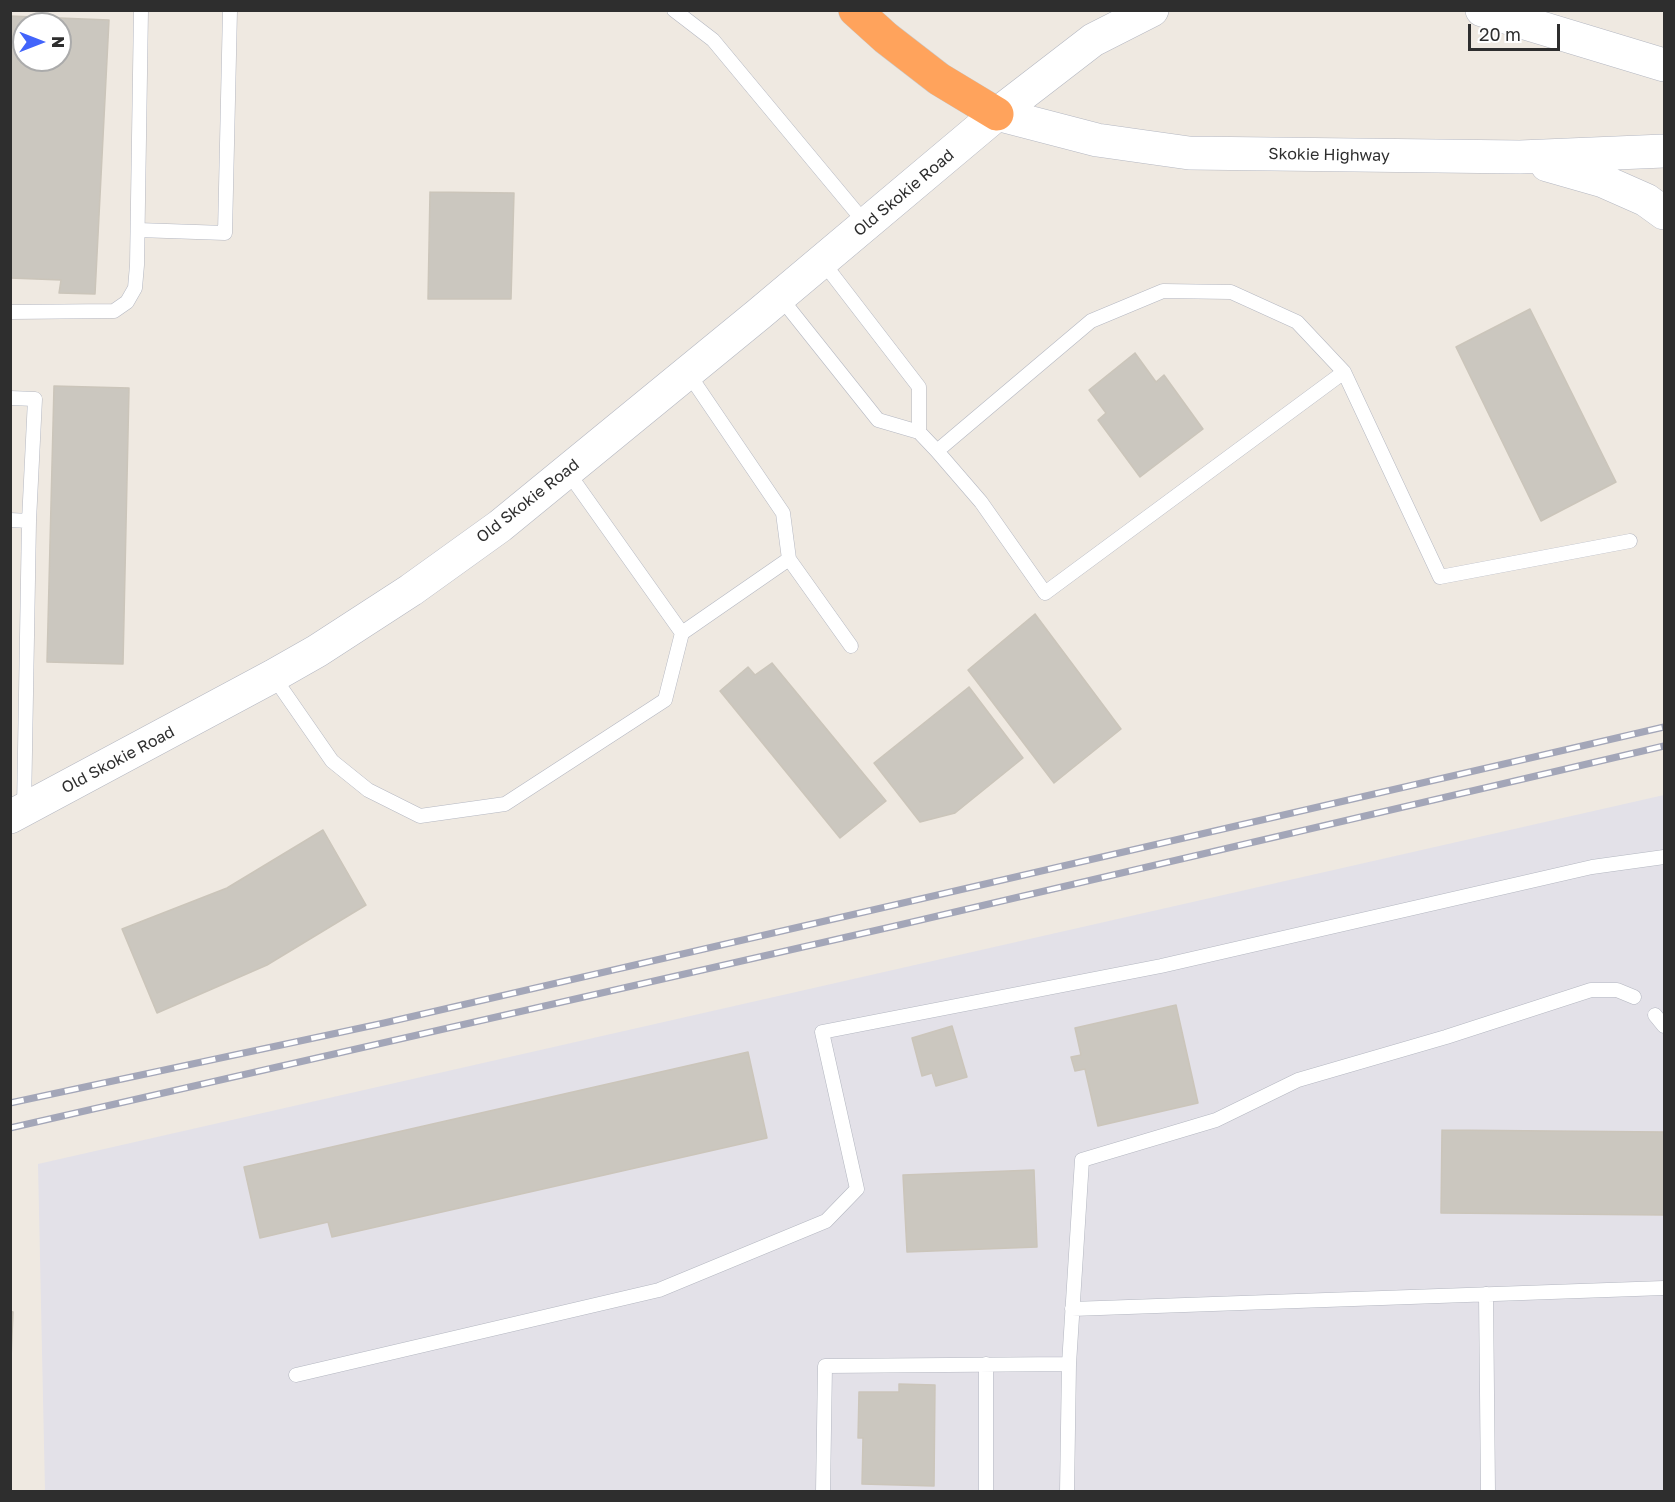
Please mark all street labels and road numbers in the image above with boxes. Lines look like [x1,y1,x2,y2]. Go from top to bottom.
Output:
street label: Skokie Highway [1268,144,1390,166]
street label: Old Skokie Road [850,145,958,241]
street label: Old Skokie Road [473,455,583,547]
street label: Old Skokie Road [58,722,178,798]

